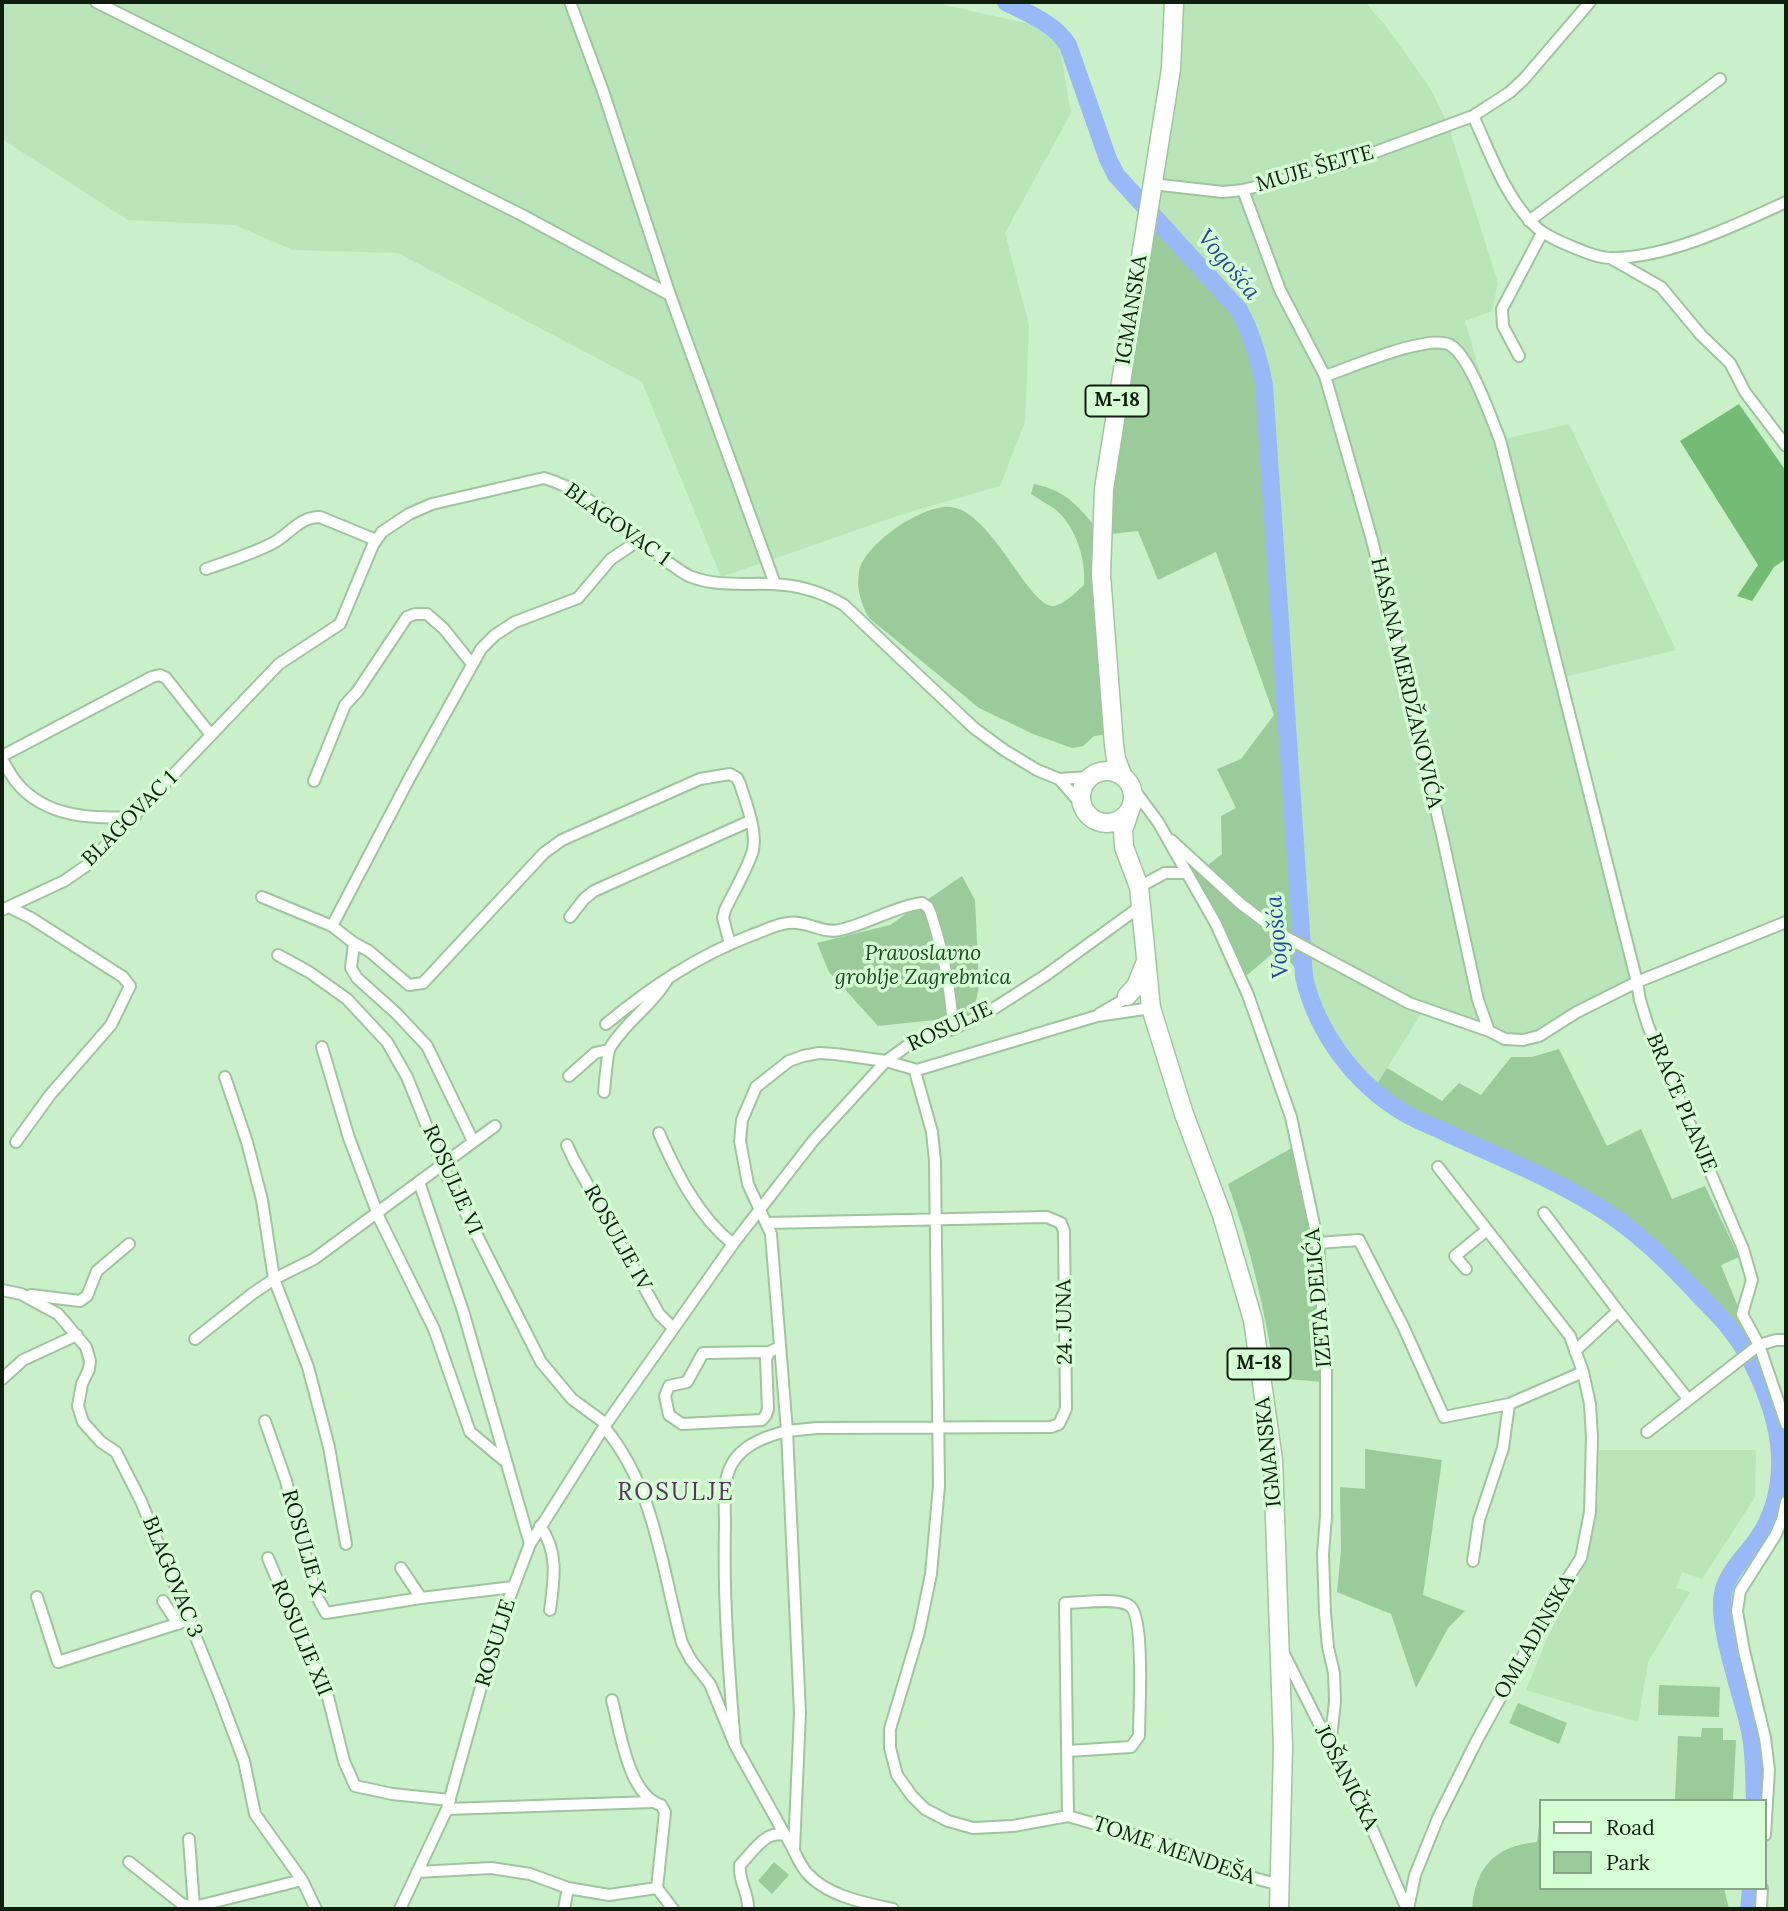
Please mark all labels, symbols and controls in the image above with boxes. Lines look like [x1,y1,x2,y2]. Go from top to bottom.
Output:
street label: MUJE ŠEJTE [1253,140,1377,198]
water label: Vogošća [1191,224,1265,306]
street label: IGMANSKA [1111,253,1153,367]
road number: M-18 [1086,386,1148,416]
street label: BLAGOVAC 1 [559,478,675,572]
street label: HASANA MERDŽANOVIĆA [1365,555,1447,811]
street label: BLAGOVAC 1 [77,766,183,872]
water label: Vogošća [1261,894,1295,980]
park label: Pravoslavno groblje Zagrebnica [835,941,1011,991]
street label: ROSULJE [904,996,996,1058]
street label: BRAĆE PLANJE [1640,1030,1722,1176]
street label: ROSULJE VI [417,1121,487,1239]
street label: ROSULJE IV [578,1181,656,1295]
street label: IZETA DELIĆA [1300,1227,1338,1369]
street label: 24. JUNA [1052,1279,1078,1365]
road number: M-18 [1228,1348,1290,1380]
street label: IGMANSKA [1251,1396,1287,1508]
district label: ROSULJE [618,1479,734,1507]
street label: ROSULJE X [276,1487,330,1599]
street label: BLAGOVAC 3 [136,1513,208,1641]
street label: OMLADINSKA [1489,1570,1581,1704]
street label: ROSULJE XII [265,1576,337,1700]
street label: ROSULJE [471,1596,521,1690]
street label: JOŠANIČKA [1309,1721,1383,1835]
legend [1540,1799,1767,1890]
street label: TOME MENDEŠA [1090,1811,1258,1891]
text: Road [1606,1814,1655,1841]
text: Park [1606,1849,1650,1876]

